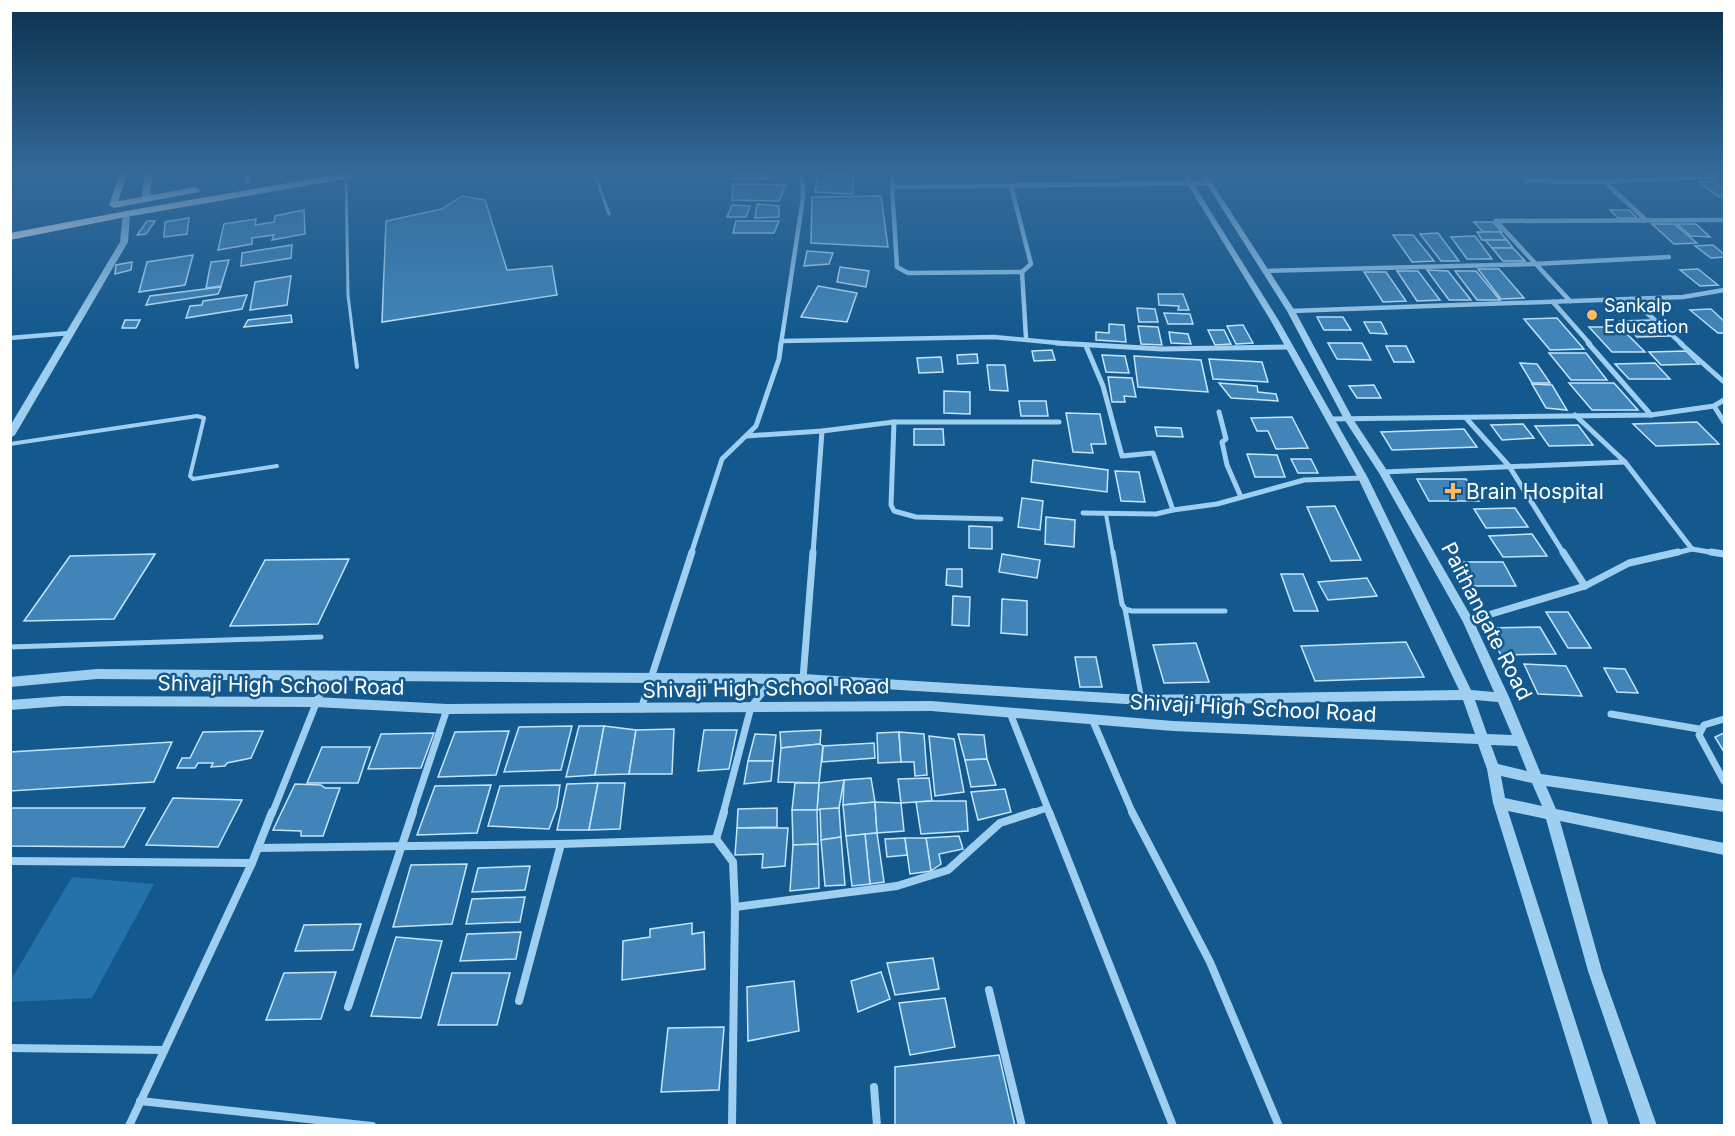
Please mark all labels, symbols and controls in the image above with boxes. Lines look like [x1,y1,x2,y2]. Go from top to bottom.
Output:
place label: Sankalp Education [1604,295,1689,337]
marker: Sankalp Education [1585,308,1599,322]
place label: Brain Hospital [1466,479,1604,504]
marker: Brain Hospital [1444,482,1462,500]
street label: Paithangate Road [1436,538,1538,704]
street label: Shivaji High School Road [157,670,405,700]
street label: Shivaji High School Road [642,673,890,703]
street label: Shivaji High School Road [1129,689,1377,727]

